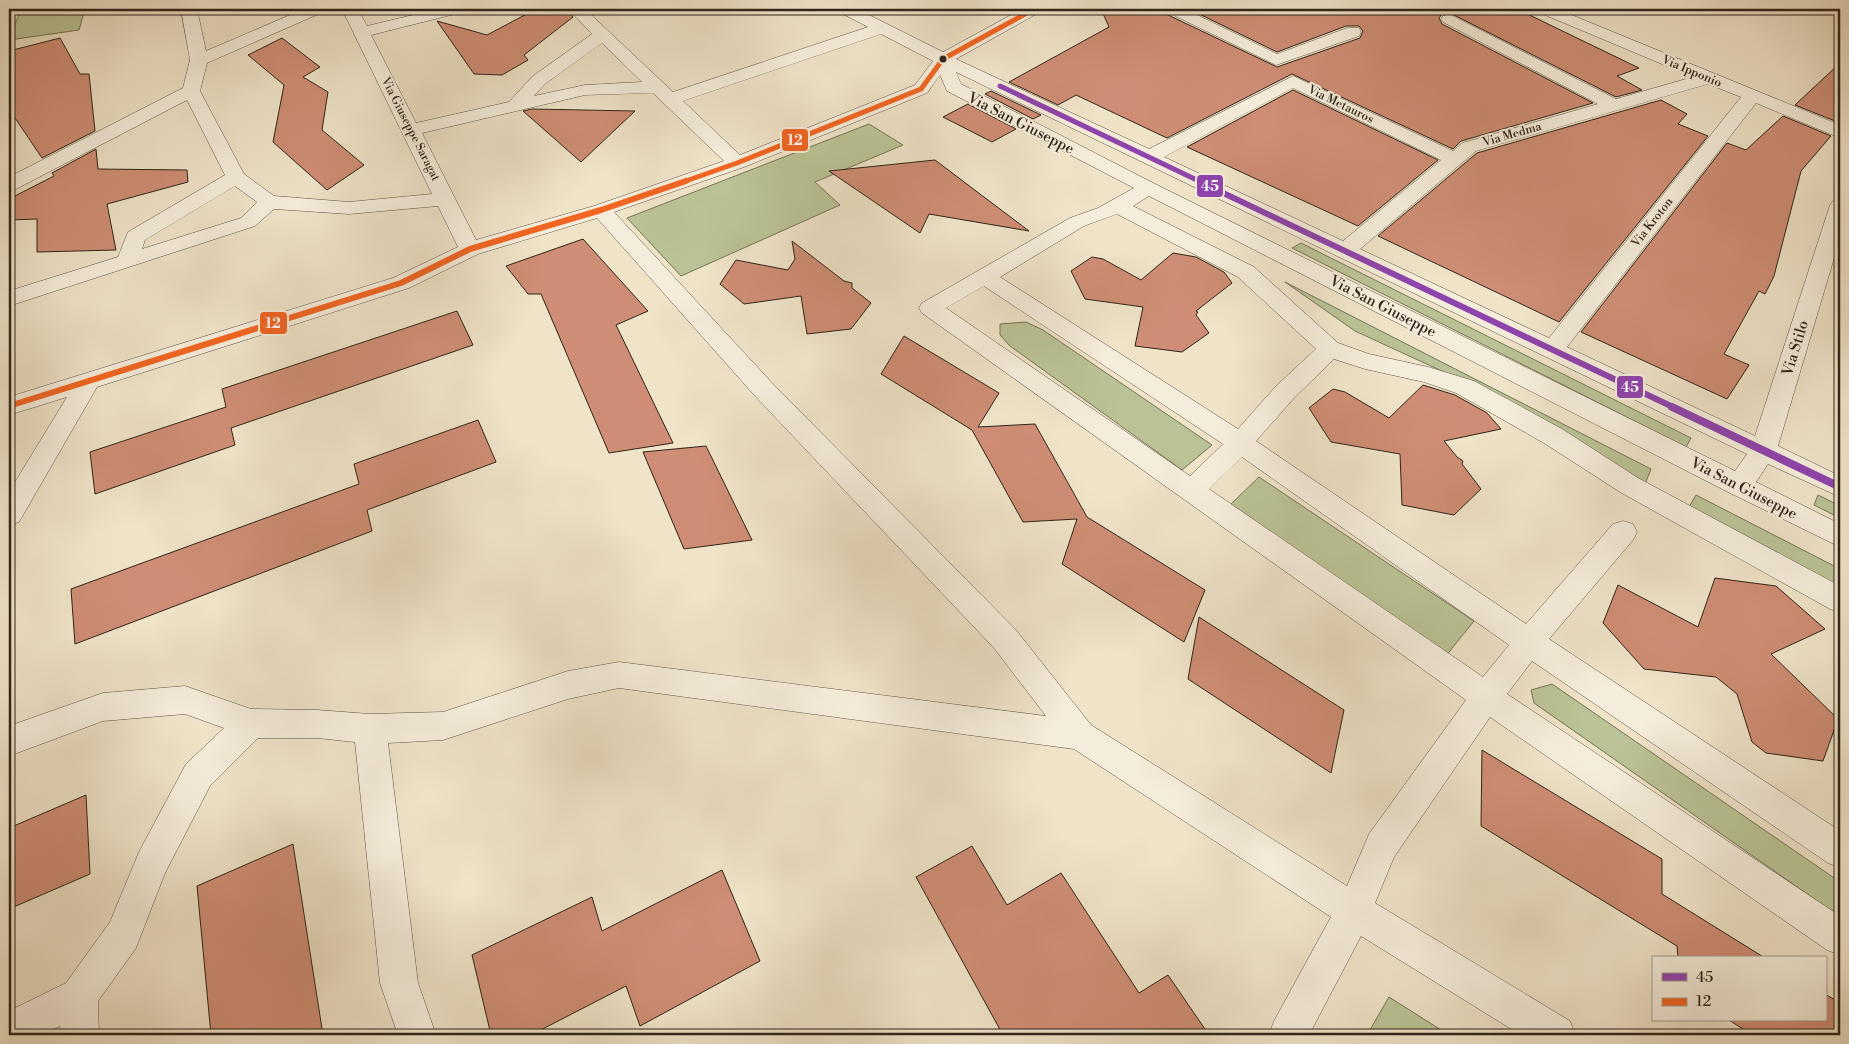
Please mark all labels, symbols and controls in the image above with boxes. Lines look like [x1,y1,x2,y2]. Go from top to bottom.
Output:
street label: Via Ipponio [1659,52,1724,91]
unlabelled marker [938,54,948,64]
street label: Via Giuseppe Saragat [377,74,444,184]
street label: Via Metauros [1304,82,1376,127]
street label: Via San Giuseppe [963,88,1077,159]
street label: Via Medma [1480,119,1544,150]
line badge: 12 [781,128,809,152]
text: 12 [787,132,803,150]
line badge: 45 [1196,174,1224,198]
text: 45 [1201,178,1219,196]
street label: Via Kroton [1628,195,1676,251]
street label: Via San Giuseppe [1325,271,1439,342]
line badge: 12 [259,311,288,335]
text: 12 [265,315,281,333]
street label: Via Stilo [1778,318,1813,379]
line badge: 45 [1616,375,1644,399]
text: 45 [1621,379,1639,397]
street label: Via San Giuseppe [1686,453,1800,524]
legend [1652,956,1826,1022]
text: 45 [1696,968,1713,987]
text: 12 [1696,992,1711,1011]

